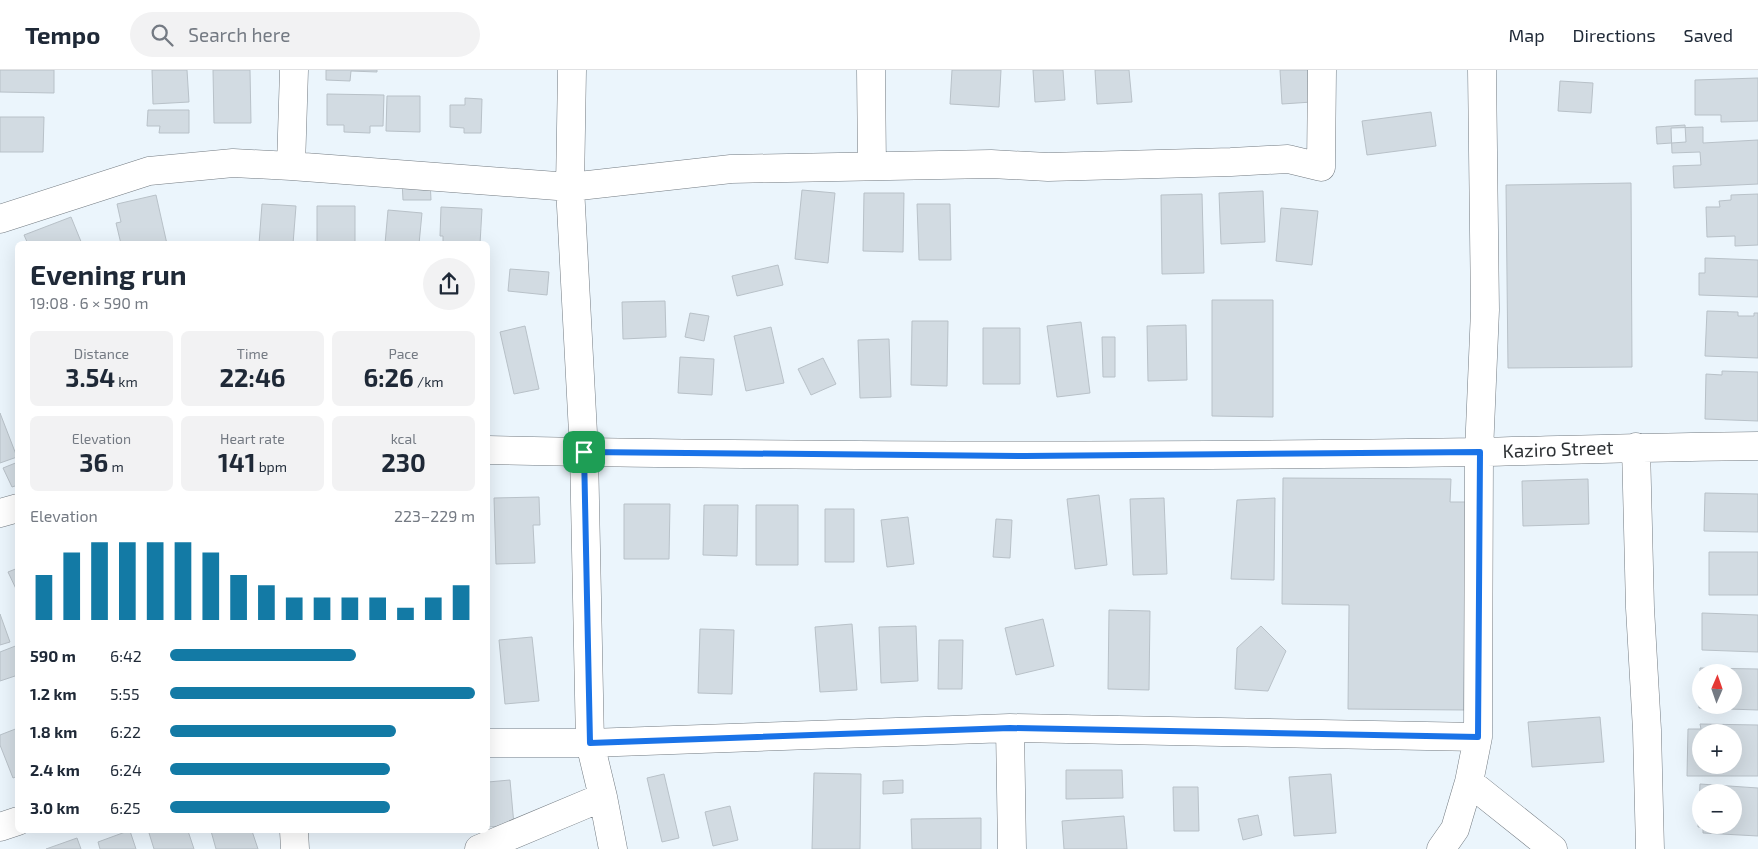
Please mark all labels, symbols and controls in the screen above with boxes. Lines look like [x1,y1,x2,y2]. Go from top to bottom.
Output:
search box [130,12,480,57]
text: Tempo [25,20,100,49]
icon: search [148,21,176,49]
text: Search here [188,23,290,46]
text: Map [1508,24,1545,46]
text: Directions [1573,24,1656,46]
text: Saved [1684,24,1733,46]
text: Evening run [30,257,187,291]
button: share [423,258,475,310]
text: 19:08 · 6 × 590 m [30,293,149,312]
text: Distance [74,345,129,362]
text: Time [237,345,268,362]
text: Pace [388,345,419,362]
text: 3.54 [65,362,115,392]
text: 22:46 [219,362,286,392]
text: 6:26 [363,362,414,392]
text: km [115,373,138,390]
text: /km [414,373,444,390]
text: Elevation [72,430,131,447]
text: Heart rate [220,430,285,447]
text: kcal [391,430,416,447]
pin [563,431,605,473]
street label: Kaziro Street [1502,435,1614,462]
icon: arrive [570,438,598,466]
text: 36 [79,447,108,477]
text: 141 [218,447,256,477]
text: 230 [381,447,426,477]
text: m [108,458,124,475]
text: bpm [256,458,287,475]
text: Elevation [30,506,98,525]
text: 223–229 m [394,506,475,525]
text: 590 m [30,646,76,665]
text: 6:42 [110,646,142,665]
north arrow [1692,664,1742,714]
map controls [1692,664,1742,834]
text: 1.2 km [30,684,77,703]
text: 5:55 [110,684,140,703]
text: 1.8 km [30,722,77,741]
text: 6:22 [110,722,141,741]
button: + [1692,724,1742,774]
text: 2.4 km [30,760,80,779]
text: 6:24 [110,760,142,779]
button: − [1692,784,1742,834]
text: 3.0 km [30,798,80,817]
text: 6:25 [110,798,141,817]

